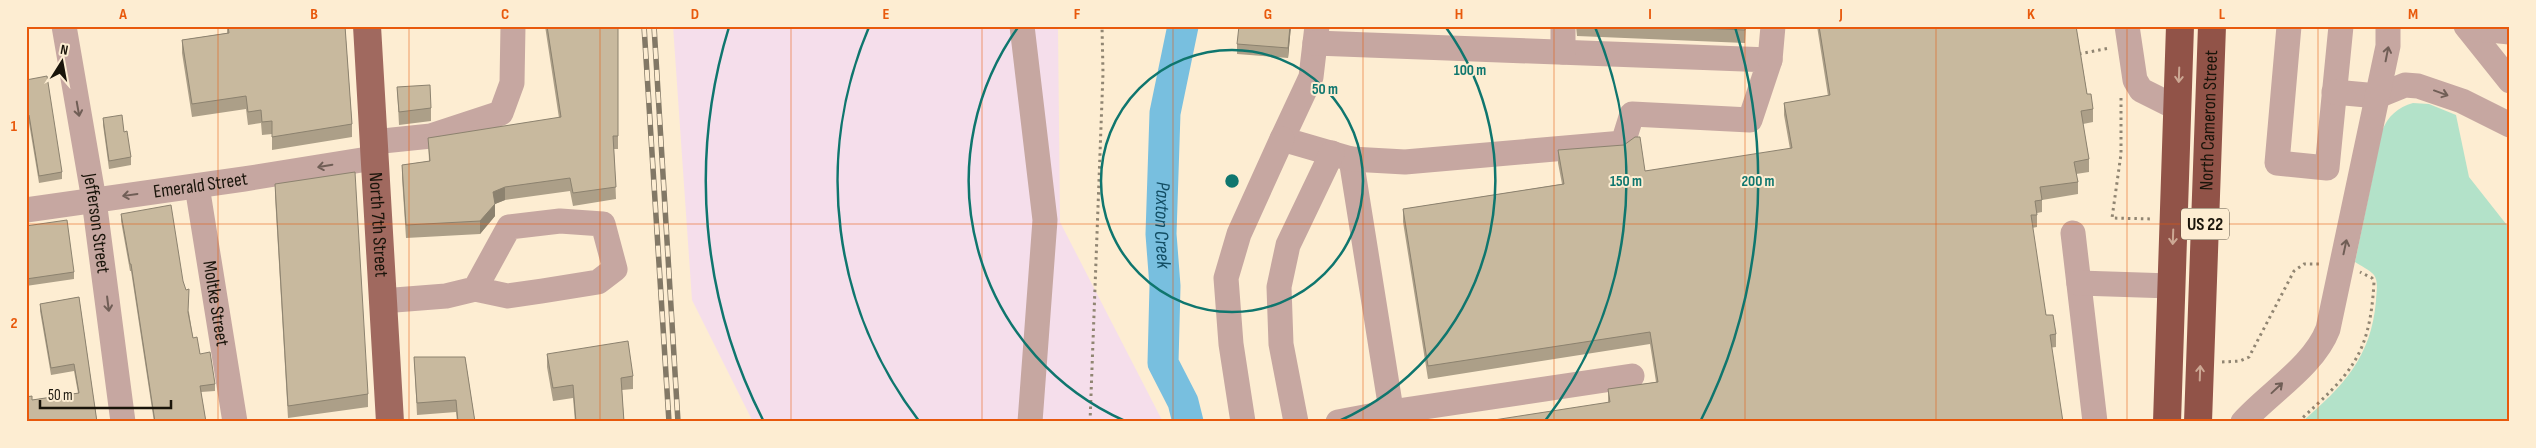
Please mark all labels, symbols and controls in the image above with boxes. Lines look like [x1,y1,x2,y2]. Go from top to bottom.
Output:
text: A [118,5,127,24]
text: B [310,5,318,24]
text: C [501,5,509,24]
text: D [691,5,699,24]
text: E [883,5,890,24]
text: F [1074,5,1081,24]
text: G [1264,5,1272,24]
text: H [1455,5,1463,24]
text: I [1648,5,1652,24]
text: J [1838,5,1843,24]
text: K [2027,5,2035,24]
text: L [2219,5,2226,24]
text: M [2408,5,2418,24]
north arrow [38,38,88,88]
text: N [59,41,70,59]
one-way arrow [2382,46,2392,62]
street label: North Cameron Street [2195,49,2223,191]
text: 100 m [1454,61,1486,80]
one-way arrow [2174,67,2183,83]
text: 50 m [1312,80,1338,99]
one-way arrow [2433,89,2448,98]
one-way arrow [74,100,84,116]
text: 1 [11,117,18,136]
one-way arrow [318,161,334,171]
street label: Emerald Street [152,167,249,203]
street label: Jefferson Street [78,170,115,275]
street label: North 7th Street [364,172,393,278]
centre of rings [1223,172,1241,190]
text: 150 m [1610,172,1642,191]
text: 200 m [1741,172,1775,191]
water label: Paxton Creek [1149,181,1176,270]
one-way arrow [123,190,139,200]
road number: US 22 [2181,208,2229,240]
one-way arrow [2168,229,2178,245]
one-way arrow [2341,239,2350,255]
street label: Moltke Street [198,259,234,348]
one-way arrow [103,296,113,312]
text: 2 [10,314,18,333]
one-way arrow [2195,365,2204,381]
scale bar [40,378,171,410]
one-way arrow [2271,382,2284,394]
text: 50 m [48,386,73,405]

